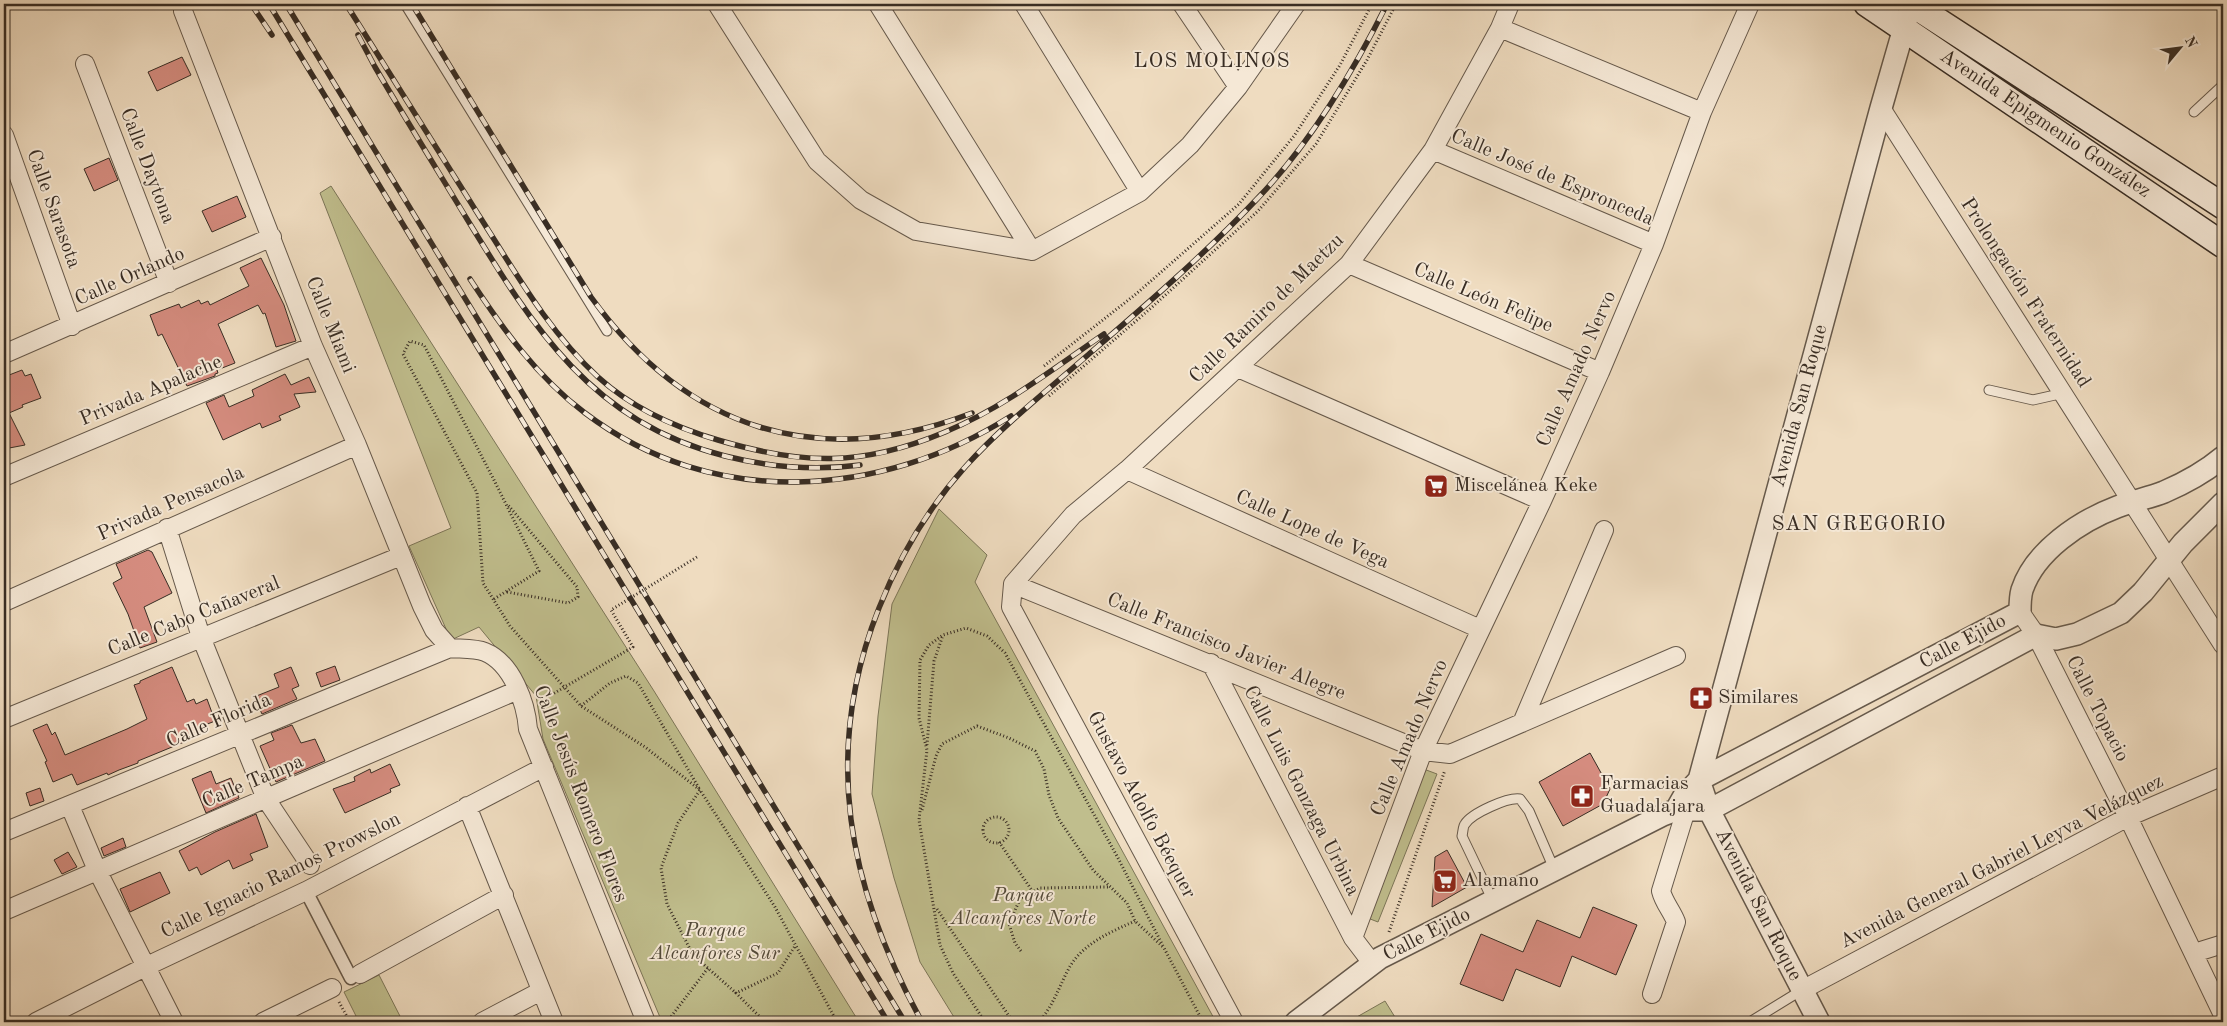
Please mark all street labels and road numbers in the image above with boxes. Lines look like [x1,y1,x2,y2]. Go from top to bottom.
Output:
street label: Avenida Epigmenio González [1936,46,2154,202]
street label: Calle Daytona [116,105,178,227]
street label: Calle José de Espronceda [1448,126,1656,230]
street label: Calle Sarasota [22,147,84,271]
street label: Prolongación Fraternidad [1956,194,2094,392]
street label: Calle Ramiro de Maetzu [1186,230,1348,388]
street label: Calle Orlando [72,244,188,310]
street label: Calle León Felipe [1410,260,1556,336]
street label: Calle Miami [302,274,358,376]
street label: Calle Amado Nervo [1534,288,1620,450]
street label: Avenida San Roque [1769,322,1831,490]
street label: Privada Apalache [77,352,225,430]
street label: Privada Pensacola [95,463,247,545]
street label: Calle Lope de Vega [1232,487,1392,573]
street label: Calle Cabo Cañaveral [105,573,283,661]
street label: Calle Francisco Javier Alegre [1104,590,1348,704]
street label: Calle Ejido [1916,611,2010,673]
street label: Calle Topacio [2062,653,2132,765]
street label: Calle Amado Nervo [1368,657,1452,819]
street label: Calle Jesús Romero Flores [529,683,631,905]
street label: Calle Luis Gonzaga Urbina [1239,683,1363,899]
street label: Calle Florida [164,690,274,752]
street label: Gustavo Adolfo Béequer [1083,708,1199,902]
street label: Calle Tampa [199,752,307,812]
street label: Avenida General Gabriel Leyva Velázquez [1837,771,2167,953]
street label: Calle Ignacio Ramos Prowslon [158,809,404,943]
street label: Avenida San Roque [1711,826,1805,984]
street label: Calle Ejido [1380,905,1474,965]

